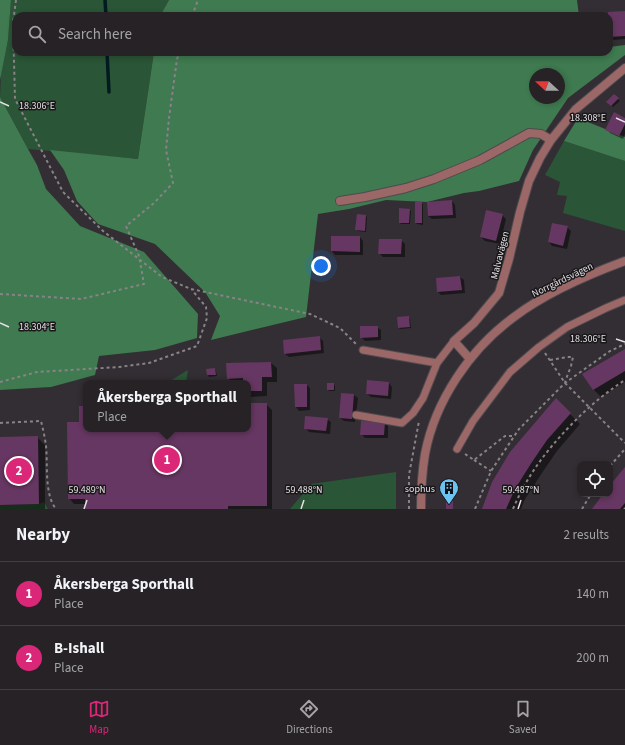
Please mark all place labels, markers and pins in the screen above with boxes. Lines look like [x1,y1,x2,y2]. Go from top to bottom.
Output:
pin: 1 [154,445,180,475]
pin: 2 [6,456,32,486]
building icon: sophus [438,477,460,505]
place label: sophus [405,482,435,496]

